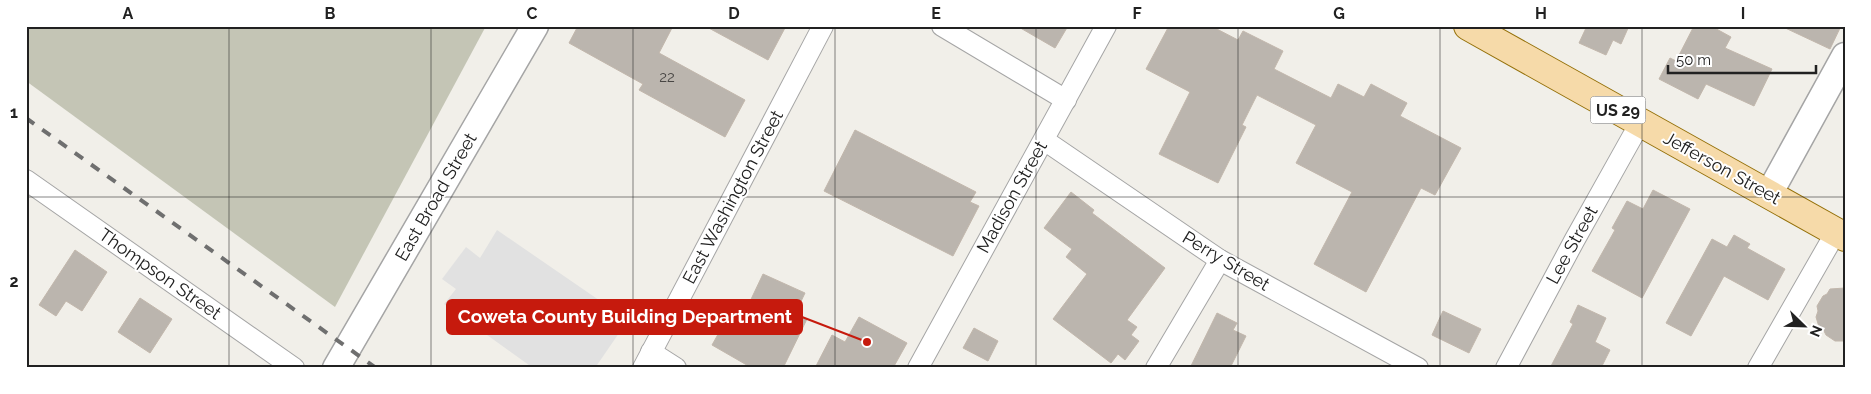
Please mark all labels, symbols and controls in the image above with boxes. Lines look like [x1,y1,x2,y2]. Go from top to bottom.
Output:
text: A [123,4,134,23]
text: B [325,4,336,23]
text: C [527,4,538,23]
text: D [728,4,740,23]
text: E [931,4,941,23]
text: F [1132,4,1142,23]
text: G [1333,4,1345,23]
text: H [1535,4,1547,23]
text: I [1741,4,1745,23]
scale bar [1668,42,1816,74]
text: 50 m [1676,51,1711,69]
house number: 22 [659,68,675,86]
road number: US 29 [1590,96,1646,124]
text: 1 [10,103,18,122]
street label: East Washington Street [678,106,787,287]
street label: Jefferson Street [1660,127,1784,208]
street label: East Broad Street [390,129,481,264]
street label: Madison Street [972,137,1051,257]
street label: Lee Street [1542,202,1602,287]
street label: Thompson Street [95,224,225,324]
street label: Perry Street [1179,226,1274,295]
text: 2 [9,272,19,291]
callout: Coweta County Building Department [447,300,802,334]
north arrow [1778,302,1828,352]
text: Coweta County Building Department [458,305,793,327]
text: N [1807,323,1825,339]

